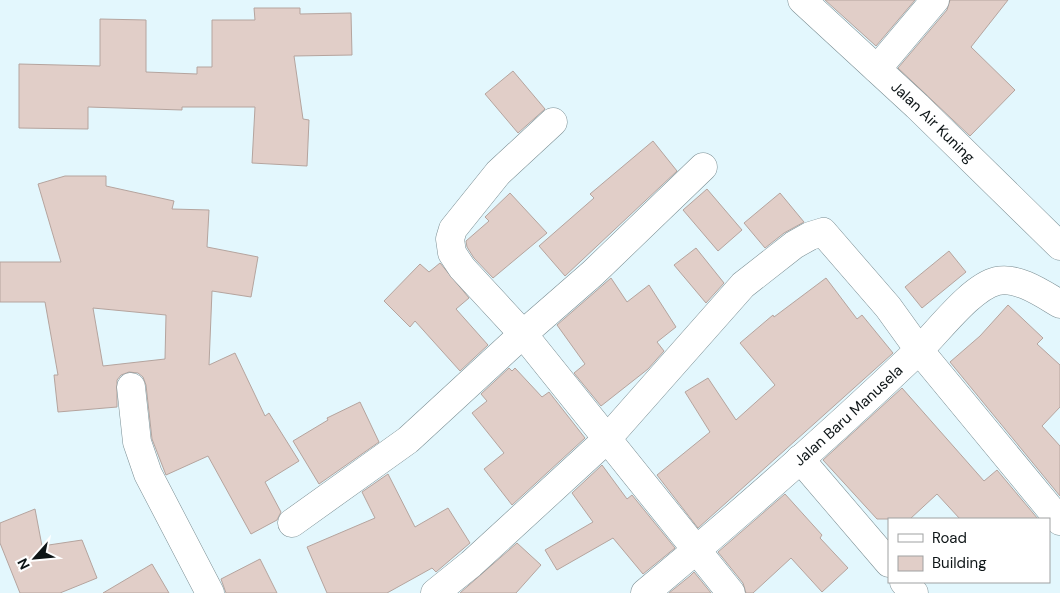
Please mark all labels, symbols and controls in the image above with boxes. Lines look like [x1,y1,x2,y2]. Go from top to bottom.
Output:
street label: Jalan Air Kuning [887,77,979,167]
street label: Jalan Baru Manusela [790,361,907,470]
legend [888,518,1050,583]
text: Road [932,528,967,548]
north arrow [10,533,60,583]
text: Building [932,553,987,573]
text: N [13,555,34,573]

